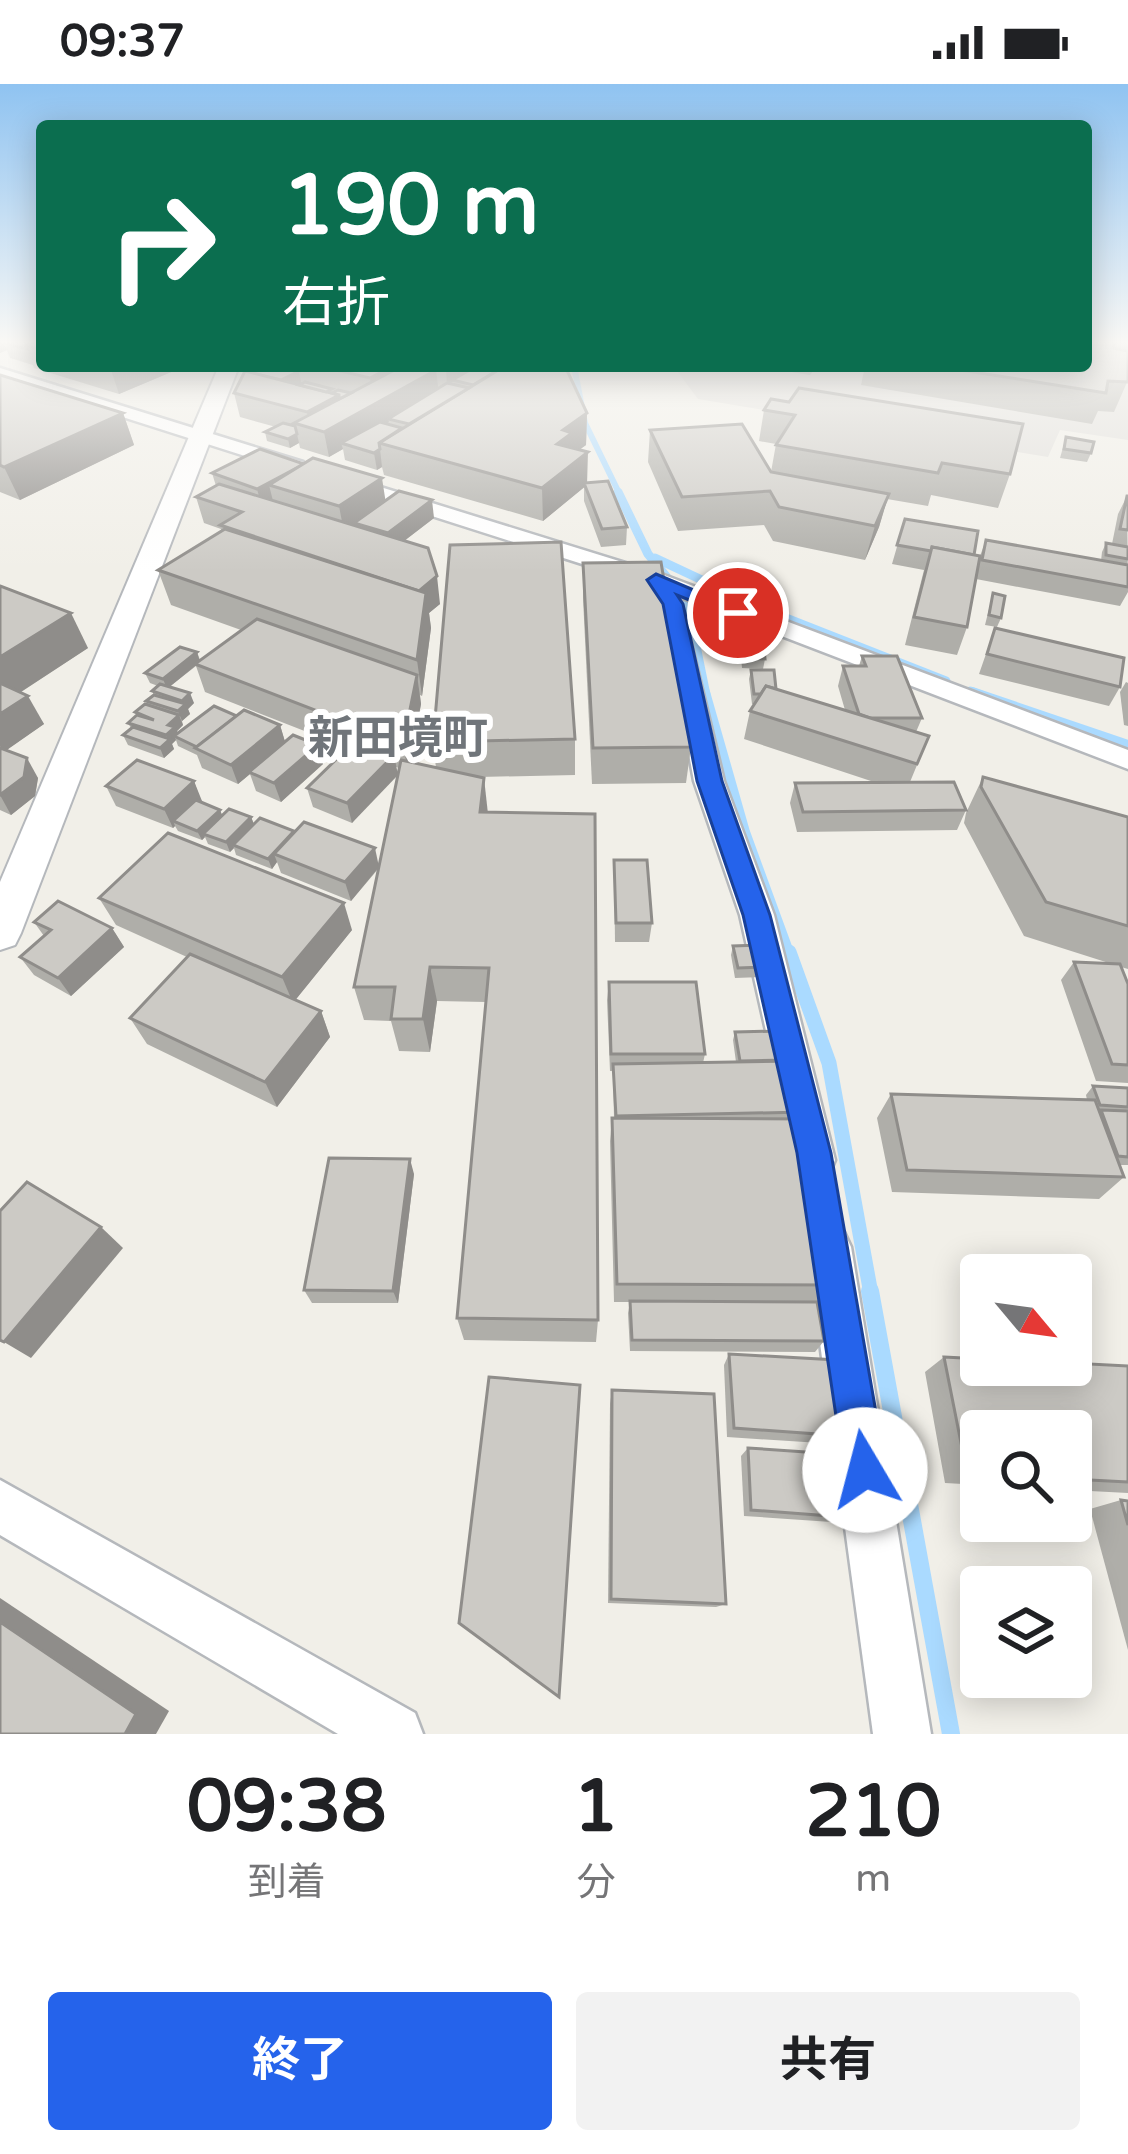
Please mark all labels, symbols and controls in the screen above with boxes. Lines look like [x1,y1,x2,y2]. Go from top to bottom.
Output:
text: 09:37 [60,15,185,69]
text: 190 m [282,156,539,257]
icon: right [84,168,240,324]
text: 右折 [282,271,390,336]
pin [687,562,789,664]
icon: arrive [705,580,771,646]
district label: 新田境町 [308,712,488,766]
north arrow [960,1254,1092,1386]
map controls [960,1254,1092,1698]
position arrow [802,1407,928,1533]
button: search [960,1410,1092,1542]
button: layers [960,1566,1092,1698]
text: 09:38 [187,1764,386,1851]
text: 1 [573,1764,619,1851]
text: 210 [805,1769,941,1856]
text: m [855,1855,891,1902]
text: 到着 [248,1859,326,1906]
text: 分 [576,1859,615,1906]
button: 終了 [48,1992,552,2130]
button: 共有 [576,1992,1080,2130]

